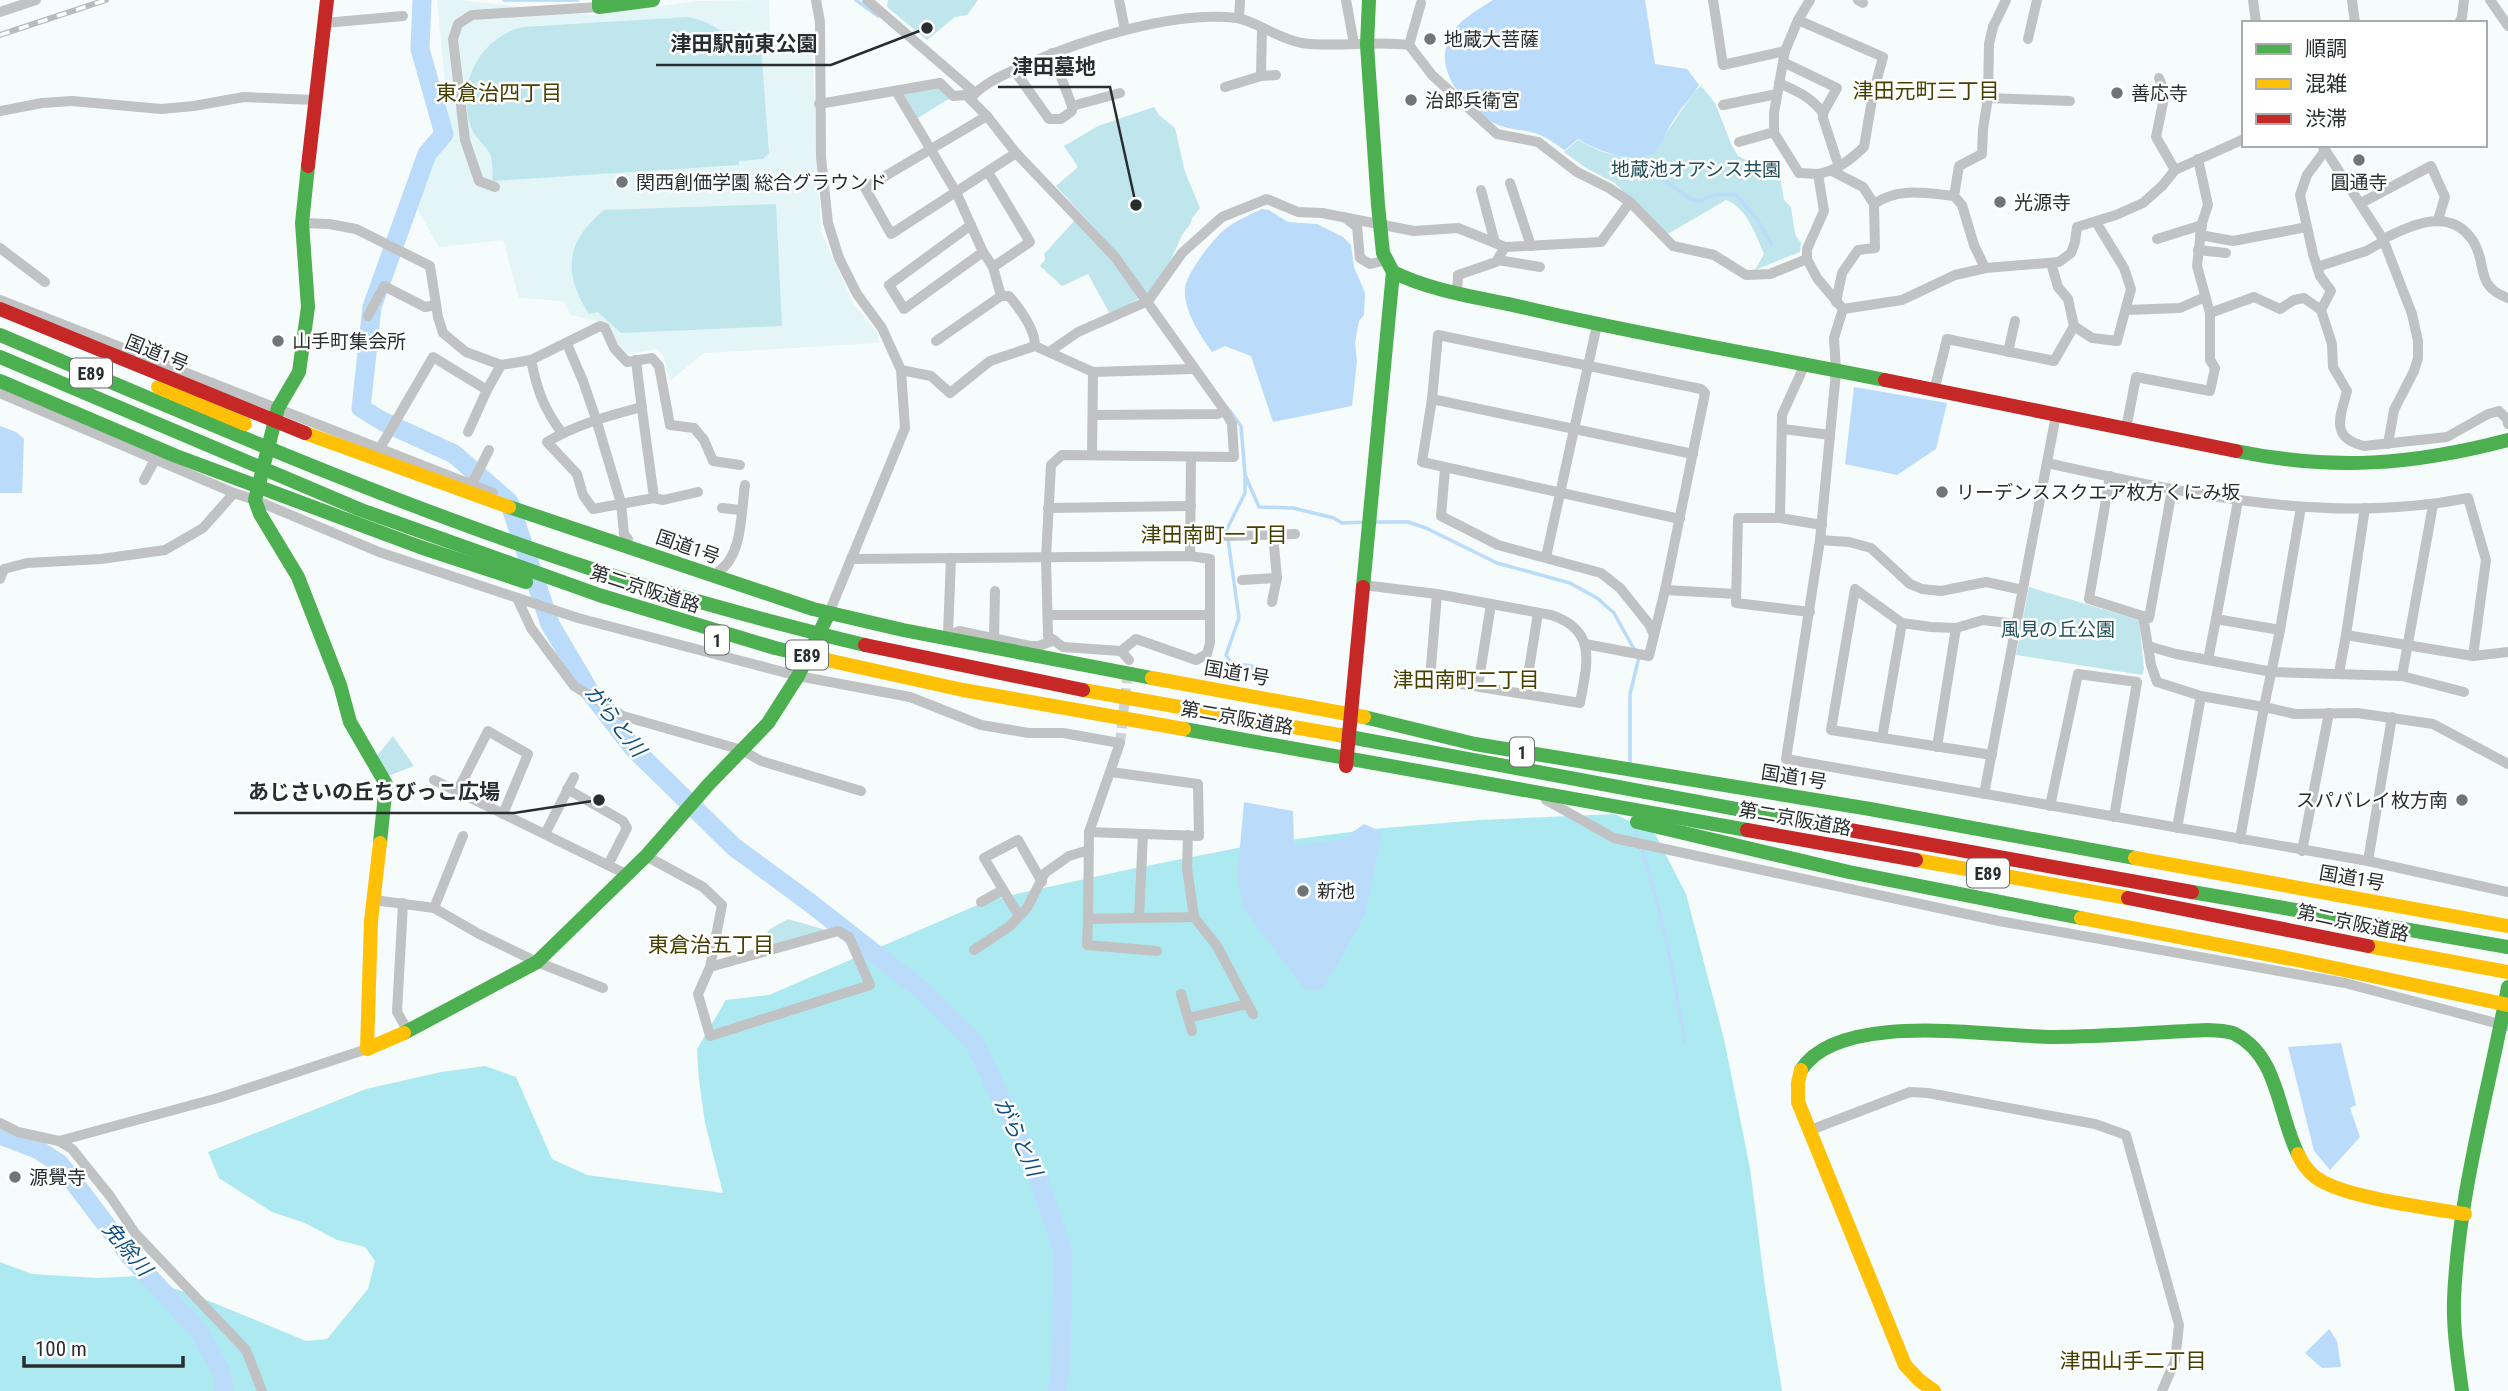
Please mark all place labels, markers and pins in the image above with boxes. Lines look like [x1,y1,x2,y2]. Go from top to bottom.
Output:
callout: 津田駅前東公園 [656,23,831,65]
place label: 地蔵大菩薩 [1444,28,1539,51]
marker: 地蔵大菩薩 [1422,31,1438,47]
callout: 津田墓地 [998,45,1110,87]
place label: 善応寺 [2131,82,2188,105]
marker: 善応寺 [2109,85,2125,101]
place label: 治郎兵衛宮 [1425,89,1520,112]
marker: 治郎兵衛宮 [1403,92,1419,108]
marker: 圓通寺 [2351,152,2367,168]
place label: 関西創価学園 総合グラウンド [636,171,887,194]
place label: 圓通寺 [2330,171,2388,194]
marker: 関西創価学園 総合グラウンド [614,174,630,190]
place label: 光源寺 [2014,191,2071,214]
marker: 光源寺 [1992,194,2008,210]
place label: 山手町集会所 [292,330,406,353]
marker: 山手町集会所 [270,333,286,349]
place label: リーデンススクエア枚方くにみ坂 [1956,481,2241,504]
marker: リーデンススクエア枚方くにみ坂 [1934,484,1950,500]
callout: あじさいの丘ちびっこ広場 [234,771,514,813]
place label: スパバレイ枚方南 [2296,789,2448,812]
marker: スパバレイ枚方南 [2454,792,2470,808]
place label: 新池 [1317,880,1355,903]
marker: 新池 [1295,883,1311,899]
place label: 源覺寺 [29,1166,86,1189]
marker: 源覺寺 [7,1169,23,1185]

